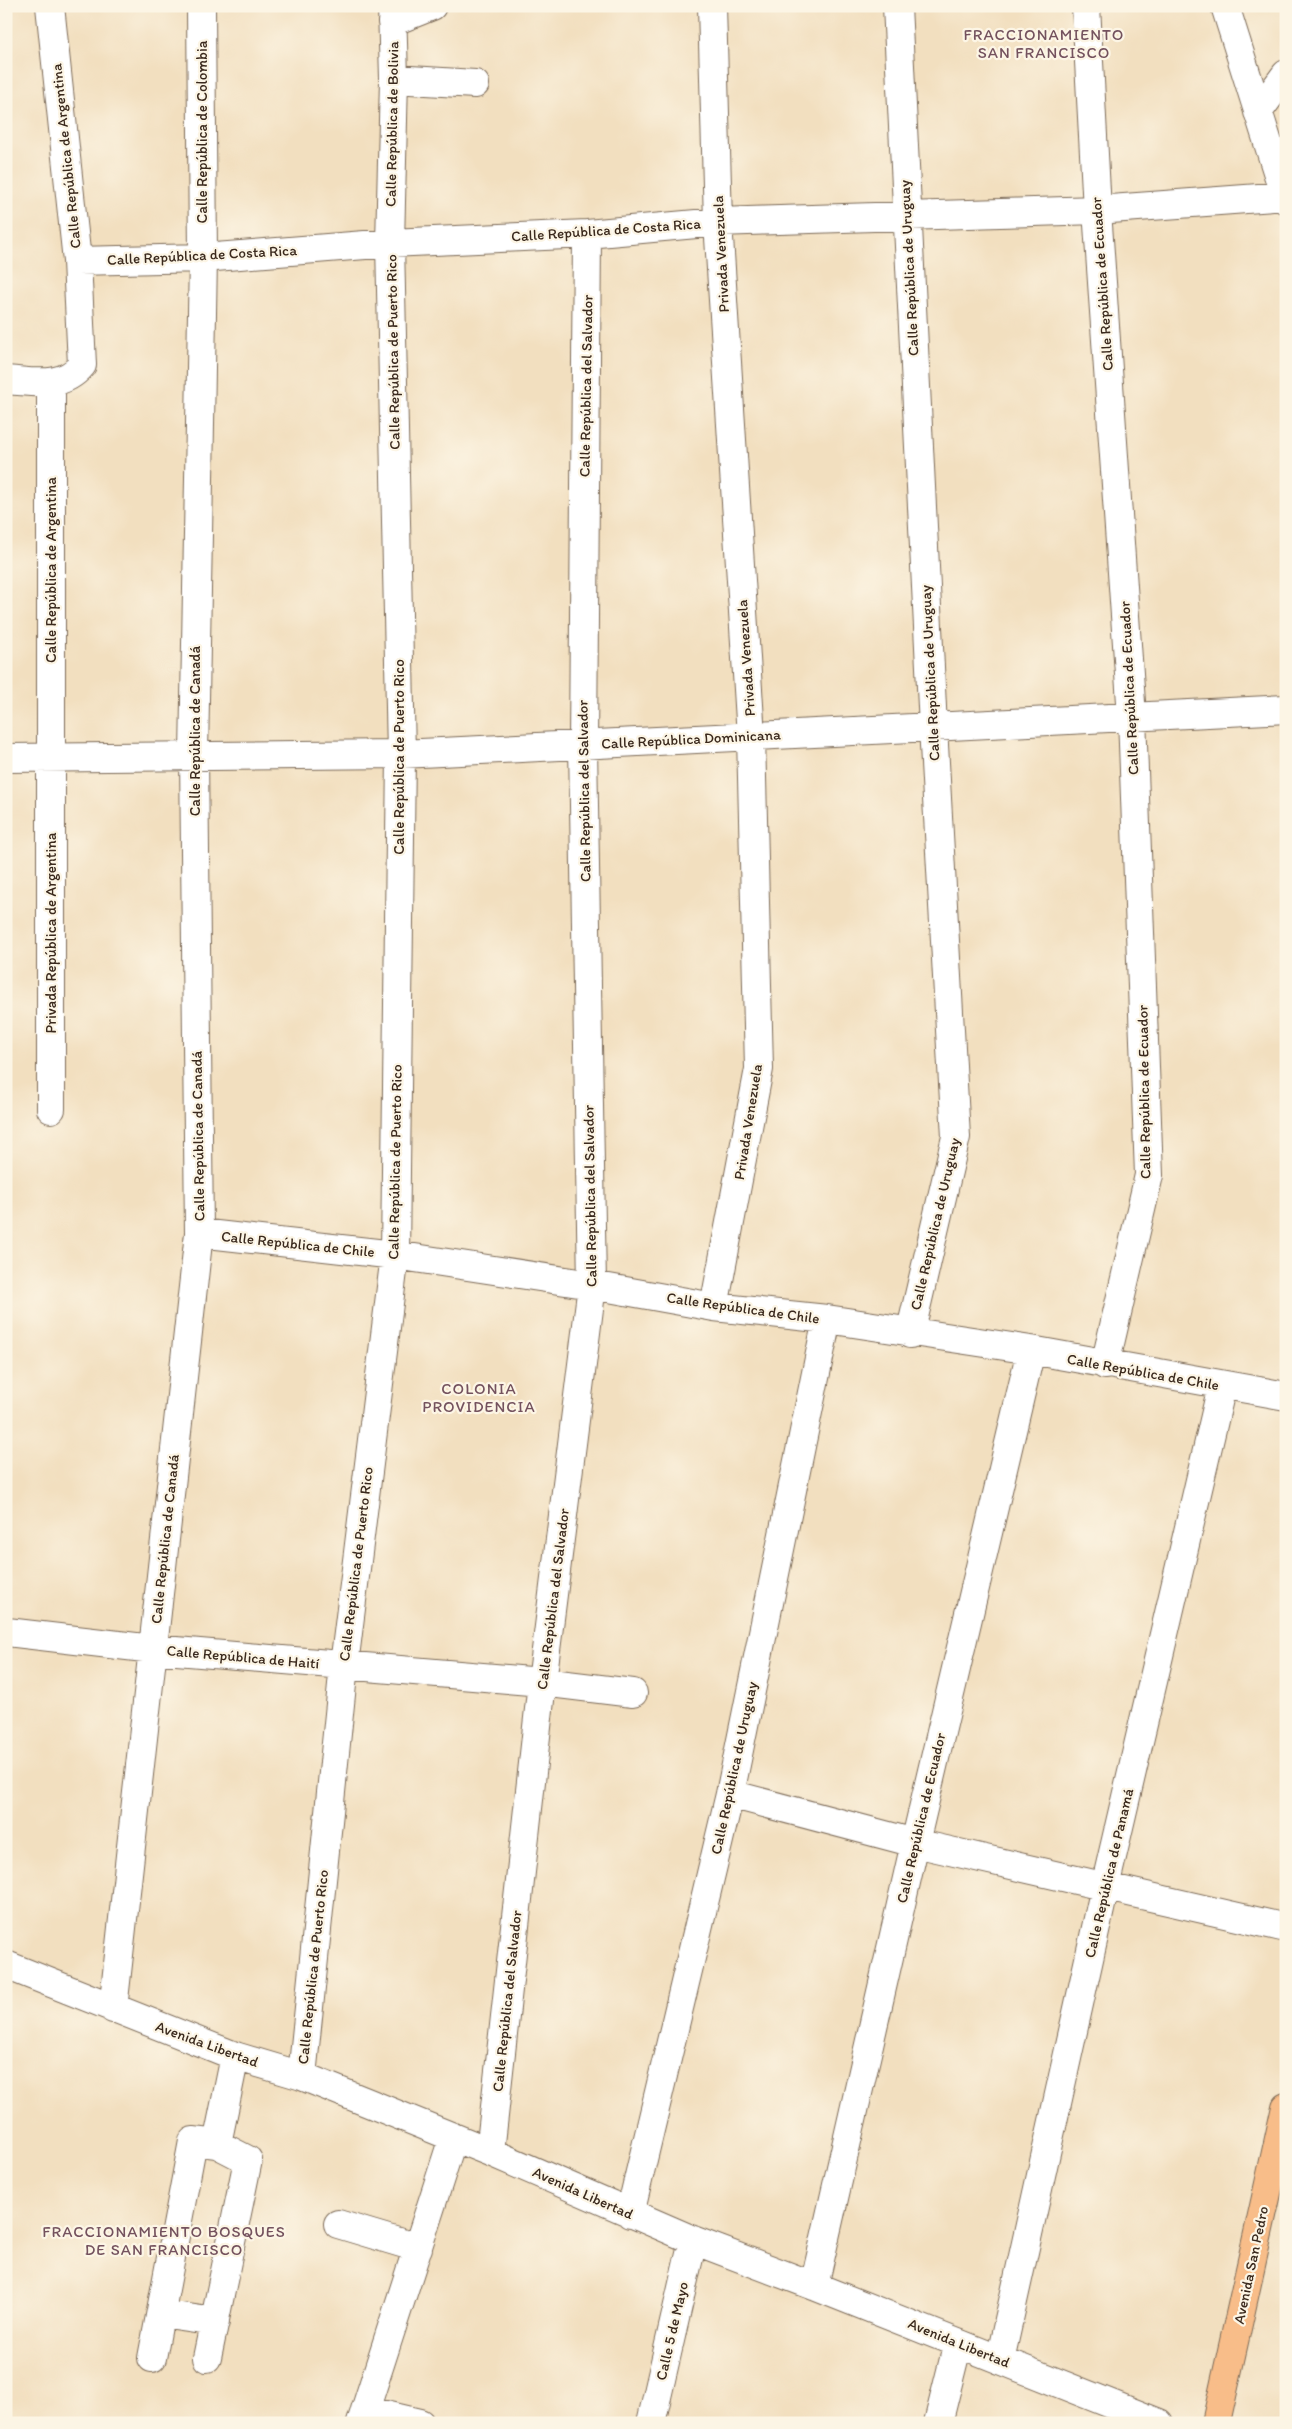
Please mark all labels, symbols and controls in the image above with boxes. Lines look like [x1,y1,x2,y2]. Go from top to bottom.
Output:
district label: FRACCIONAMIENTO SAN FRANCISCO [964,25,1124,62]
street label: Calle República de Colombia [193,40,211,224]
street label: Calle República de Bolivia [382,41,402,207]
street label: Calle República de Argentina [47,62,85,249]
street label: Calle República de Uruguay [895,179,923,357]
street label: Privada Venezuela [709,195,733,313]
street label: Calle República de Ecuador [1087,196,1117,372]
street label: Calle República de Costa Rica [511,214,702,246]
street label: Calle República de Costa Rica [107,241,298,269]
street label: Calle República de Puerto Rico [382,254,404,450]
street label: Calle República del Salvador [575,295,597,477]
street label: Calle República de Argentina [42,477,60,663]
street label: Calle República de Uruguay [916,584,944,762]
street label: Privada Venezuela [733,598,759,717]
street label: Calle República de Ecuador [1115,600,1143,776]
street label: Calle República de Canadá [186,646,204,816]
street label: Calle República de Puerto Rico [390,659,408,855]
street label: Calle República del Salvador [573,700,595,882]
street label: Calle República Dominicana [601,725,781,753]
street label: Privada República de Argentina [42,832,60,1034]
street label: Calle República de Ecuador [1133,1005,1155,1179]
street label: Calle República de Canadá [188,1050,208,1221]
street label: Privada Venezuela [730,1062,766,1181]
street label: Calle República de Puerto Rico [384,1064,406,1260]
street label: Calle República del Salvador [579,1105,601,1287]
street label: Calle República de Uruguay [906,1136,964,1312]
street label: Calle República de Chile [220,1227,376,1261]
street label: Calle República de Chile [665,1288,821,1328]
street label: Calle República de Chile [1065,1350,1221,1394]
district label: COLONIA PROVIDENCIA [422,1379,536,1416]
street label: Calle República de Canadá [147,1453,183,1625]
street label: Calle República de Puerto Rico [335,1466,377,1662]
street label: Calle República del Salvador [533,1507,573,1691]
street label: Calle República de Haití [166,1641,320,1673]
street label: Calle República de Uruguay [707,1680,761,1856]
street label: Calle República de Ecuador [893,1731,949,1905]
street label: Calle República de Panamá [1081,1786,1137,1960]
street label: Calle República de Puerto Rico [294,1869,332,2065]
street label: Calle República del Salvador [489,1909,525,2093]
street label: Avenida Libertad [153,2017,262,2071]
street label: Avenida Libertad [530,2163,637,2224]
street label: Avenida San Pedro [1230,2204,1272,2326]
district label: FRACCIONAMIENTO BOSQUES DE SAN FRANCISCO [42,2222,286,2259]
street label: Calle 5 de Mayo [652,2280,692,2382]
street label: Avenida Libertad [905,2314,1013,2372]

